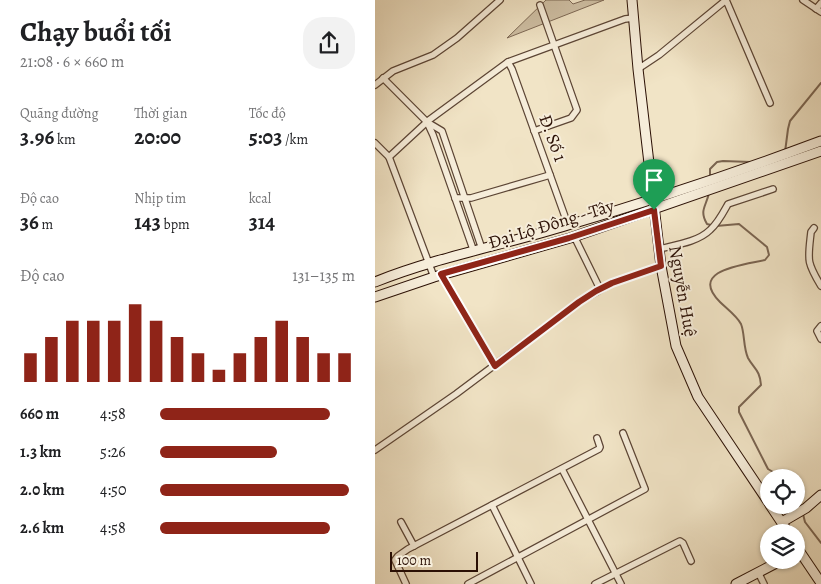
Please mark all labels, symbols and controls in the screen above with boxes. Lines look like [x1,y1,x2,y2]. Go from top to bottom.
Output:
text: Chạy buổi tối [20,13,172,51]
button: share [303,17,355,69]
text: 21:08 · 6 × 660 m [20,51,124,73]
text: Quãng đường [20,104,98,123]
text: Thời gian [134,104,187,123]
text: Tốc độ [249,104,286,123]
street label: Đ. Số 1 [533,111,573,165]
text: 3.96 [20,123,54,151]
text: 20:00 [134,123,181,151]
text: 5:03 [249,123,282,151]
text: km [54,130,76,149]
text: /km [282,130,308,149]
pin [633,159,675,210]
icon: arrive [640,166,668,194]
text: Độ cao [20,189,59,208]
text: Nhịp tim [134,189,186,208]
text: kcal [249,189,271,208]
street label: Đại Lộ Đông - Tây [485,193,618,255]
text: 36 [20,208,39,236]
text: 143 [134,208,161,236]
text: 314 [249,208,275,236]
text: m [39,215,53,234]
text: bpm [161,215,190,234]
street label: Nguyễn Huệ [663,244,703,338]
text: Độ cao [20,265,65,287]
text: 131–135 m [292,265,355,287]
text: 660 m [20,403,59,425]
text: 4:58 [100,403,126,425]
text: 1.3 km [20,441,61,463]
text: 5:26 [100,441,126,463]
map controls [760,469,805,569]
button: locate [760,469,805,514]
text: 2.0 km [20,479,65,501]
text: 4:50 [100,479,126,501]
text: 2.6 km [20,517,64,539]
text: 4:58 [100,517,126,539]
button: layers [760,524,805,569]
scale bar [390,549,477,572]
text: 100 m [397,551,431,570]

